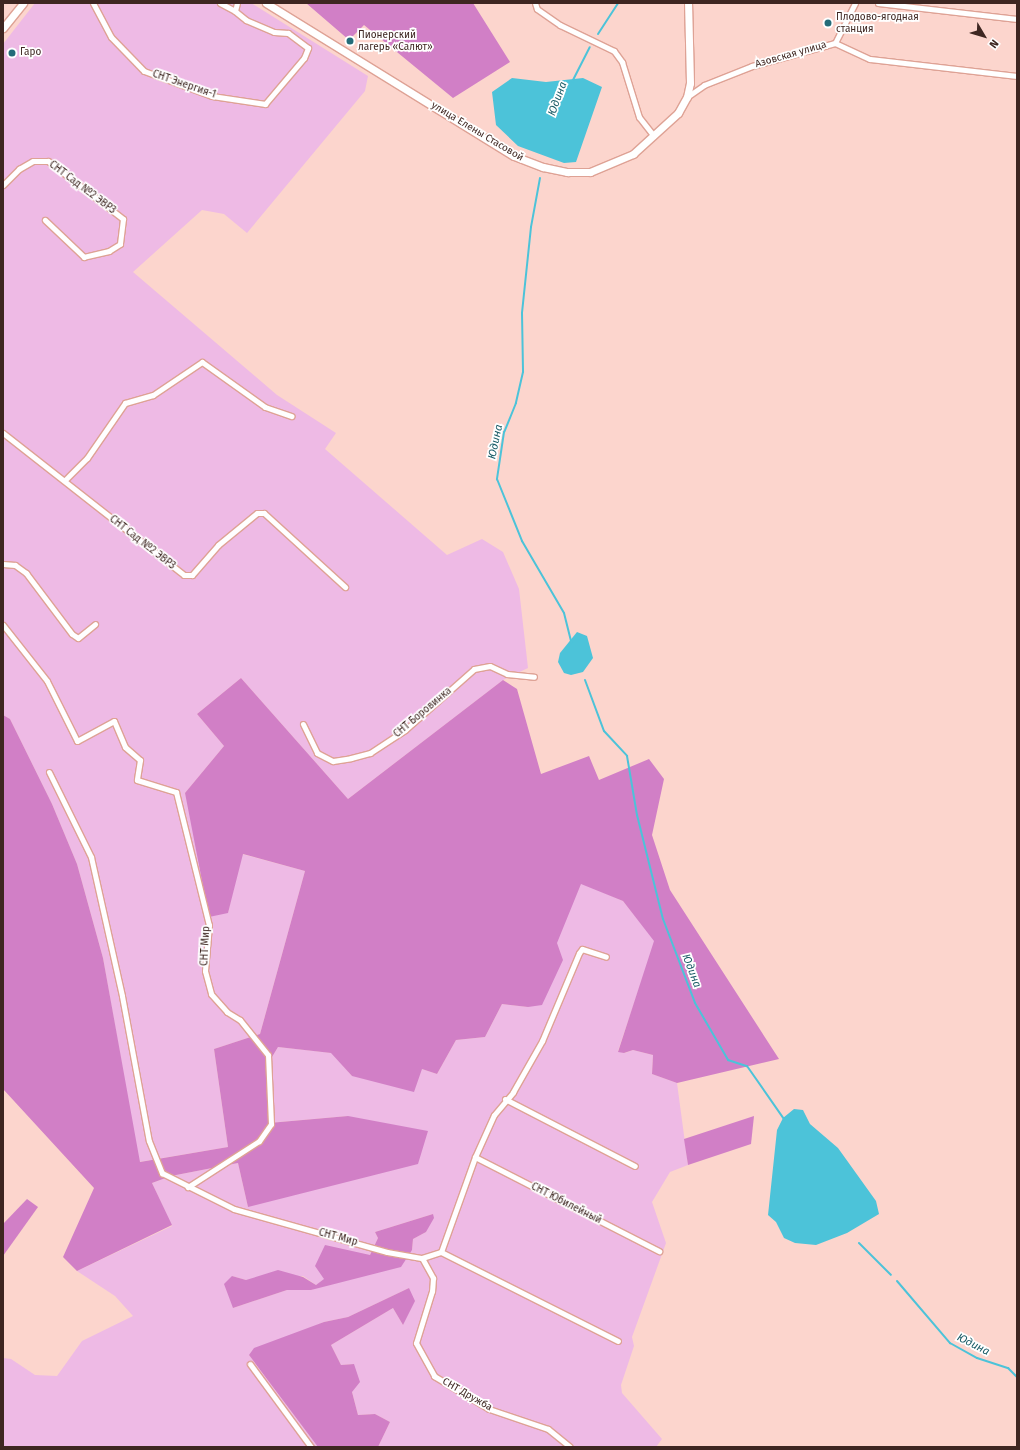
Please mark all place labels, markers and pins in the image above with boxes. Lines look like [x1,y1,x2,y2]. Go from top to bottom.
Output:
place label: Плодово-ягодная станция [836,11,919,34]
marker: Плодово-ягодная станция [823,18,833,28]
place label: Пионерский лагерь «Салют» [358,29,433,52]
marker: Пионерский лагерь «Салют» [345,36,355,46]
place label: Гаро [20,47,41,59]
marker: Гаро [7,48,17,58]

